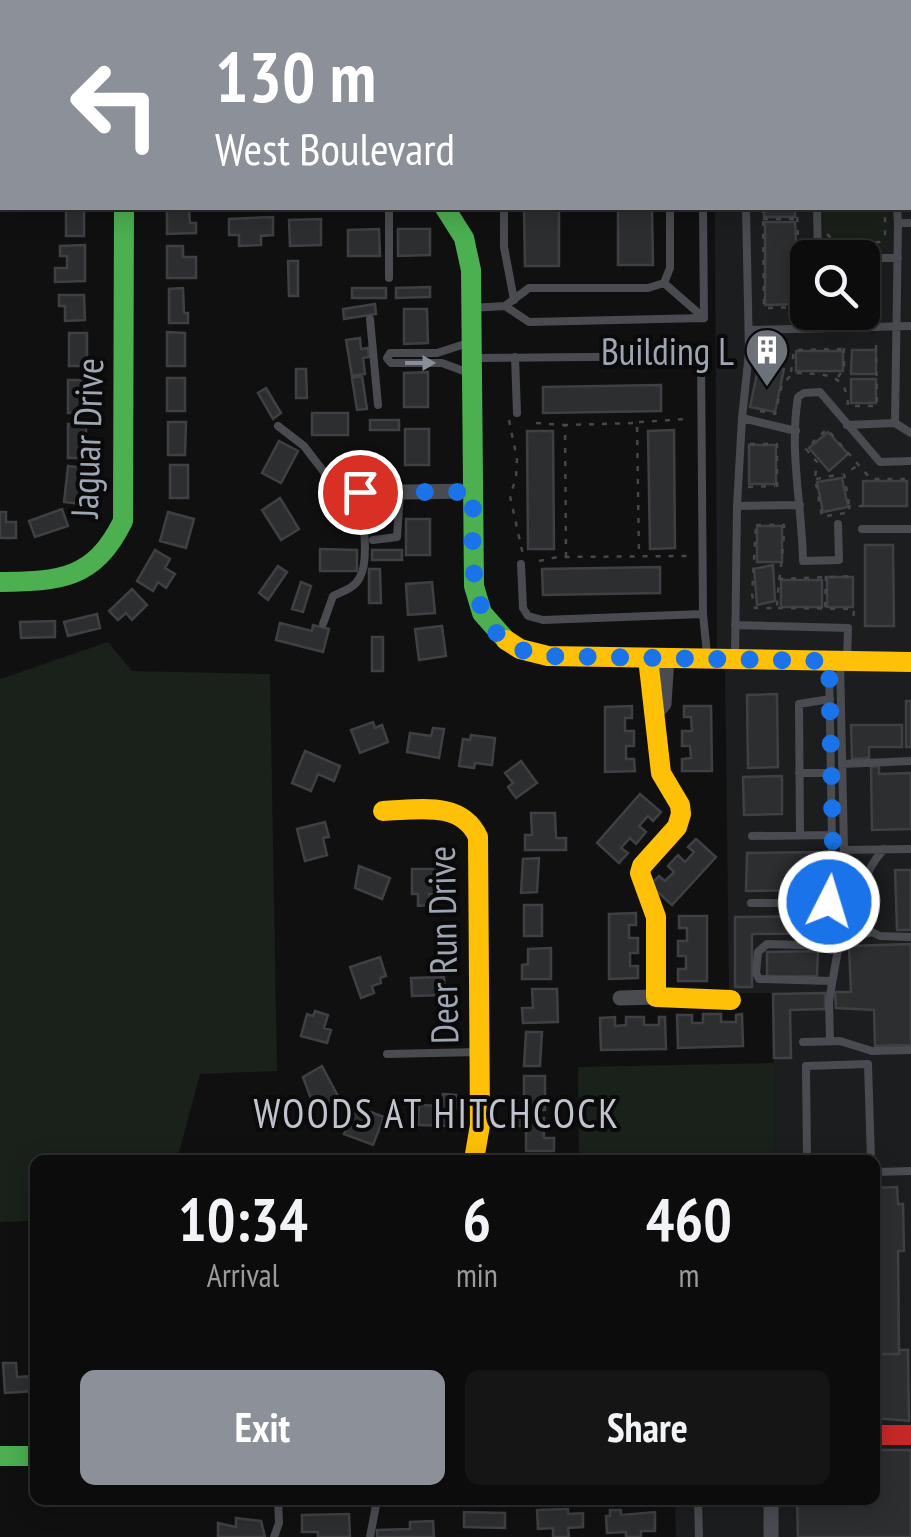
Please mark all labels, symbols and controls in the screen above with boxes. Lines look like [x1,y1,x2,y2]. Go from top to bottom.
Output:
text: 130 m [215,31,376,121]
icon: left [50,40,180,170]
text: West Boulevard [215,119,455,177]
map controls [790,240,880,330]
button: search [790,240,880,330]
place label: Building L [601,326,734,375]
building icon: Building L [744,327,790,388]
one-way arrow [404,355,436,371]
street label: Jaguar Drive [59,357,113,520]
pin [318,450,403,535]
icon: arrive [333,465,388,520]
street label: Deer Run Drive [416,846,468,1044]
position arrow [777,850,881,954]
district label: WOODS AT HITCHCOCK [254,1087,620,1139]
text: 10:34 [178,1180,308,1258]
text: 6 [463,1180,491,1258]
text: 460 [646,1180,732,1258]
text: Arrival [207,1254,279,1296]
text: min [456,1254,498,1296]
text: m [678,1254,699,1296]
button: Exit [80,1370,445,1485]
button: Share [465,1370,830,1485]

